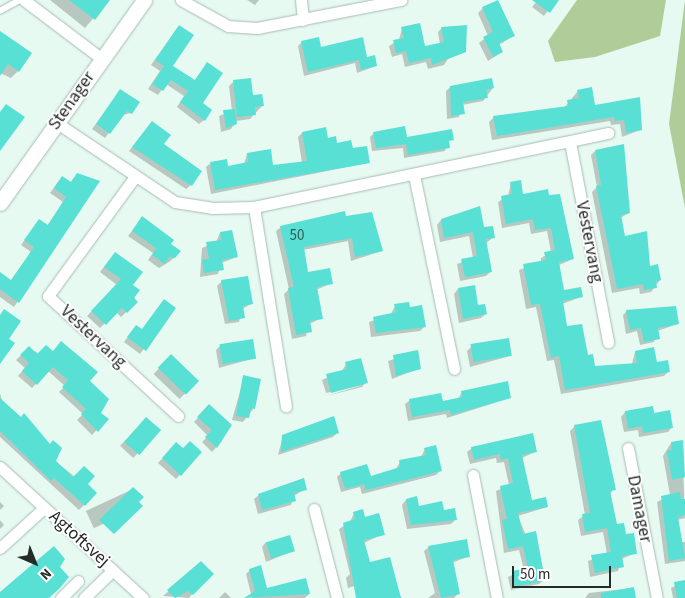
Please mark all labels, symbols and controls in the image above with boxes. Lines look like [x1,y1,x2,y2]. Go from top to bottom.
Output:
street label: Stenager [44,67,100,135]
street label: Vestervang [571,199,607,285]
house number: 50 [290,227,304,245]
street label: Vestervang [55,301,131,373]
street label: Damager [622,473,656,545]
street label: Agtoftsvej [44,506,114,572]
north arrow [10,538,60,588]
scale bar [515,556,614,588]
text: N [35,563,56,584]
text: 50 m [520,564,550,585]

